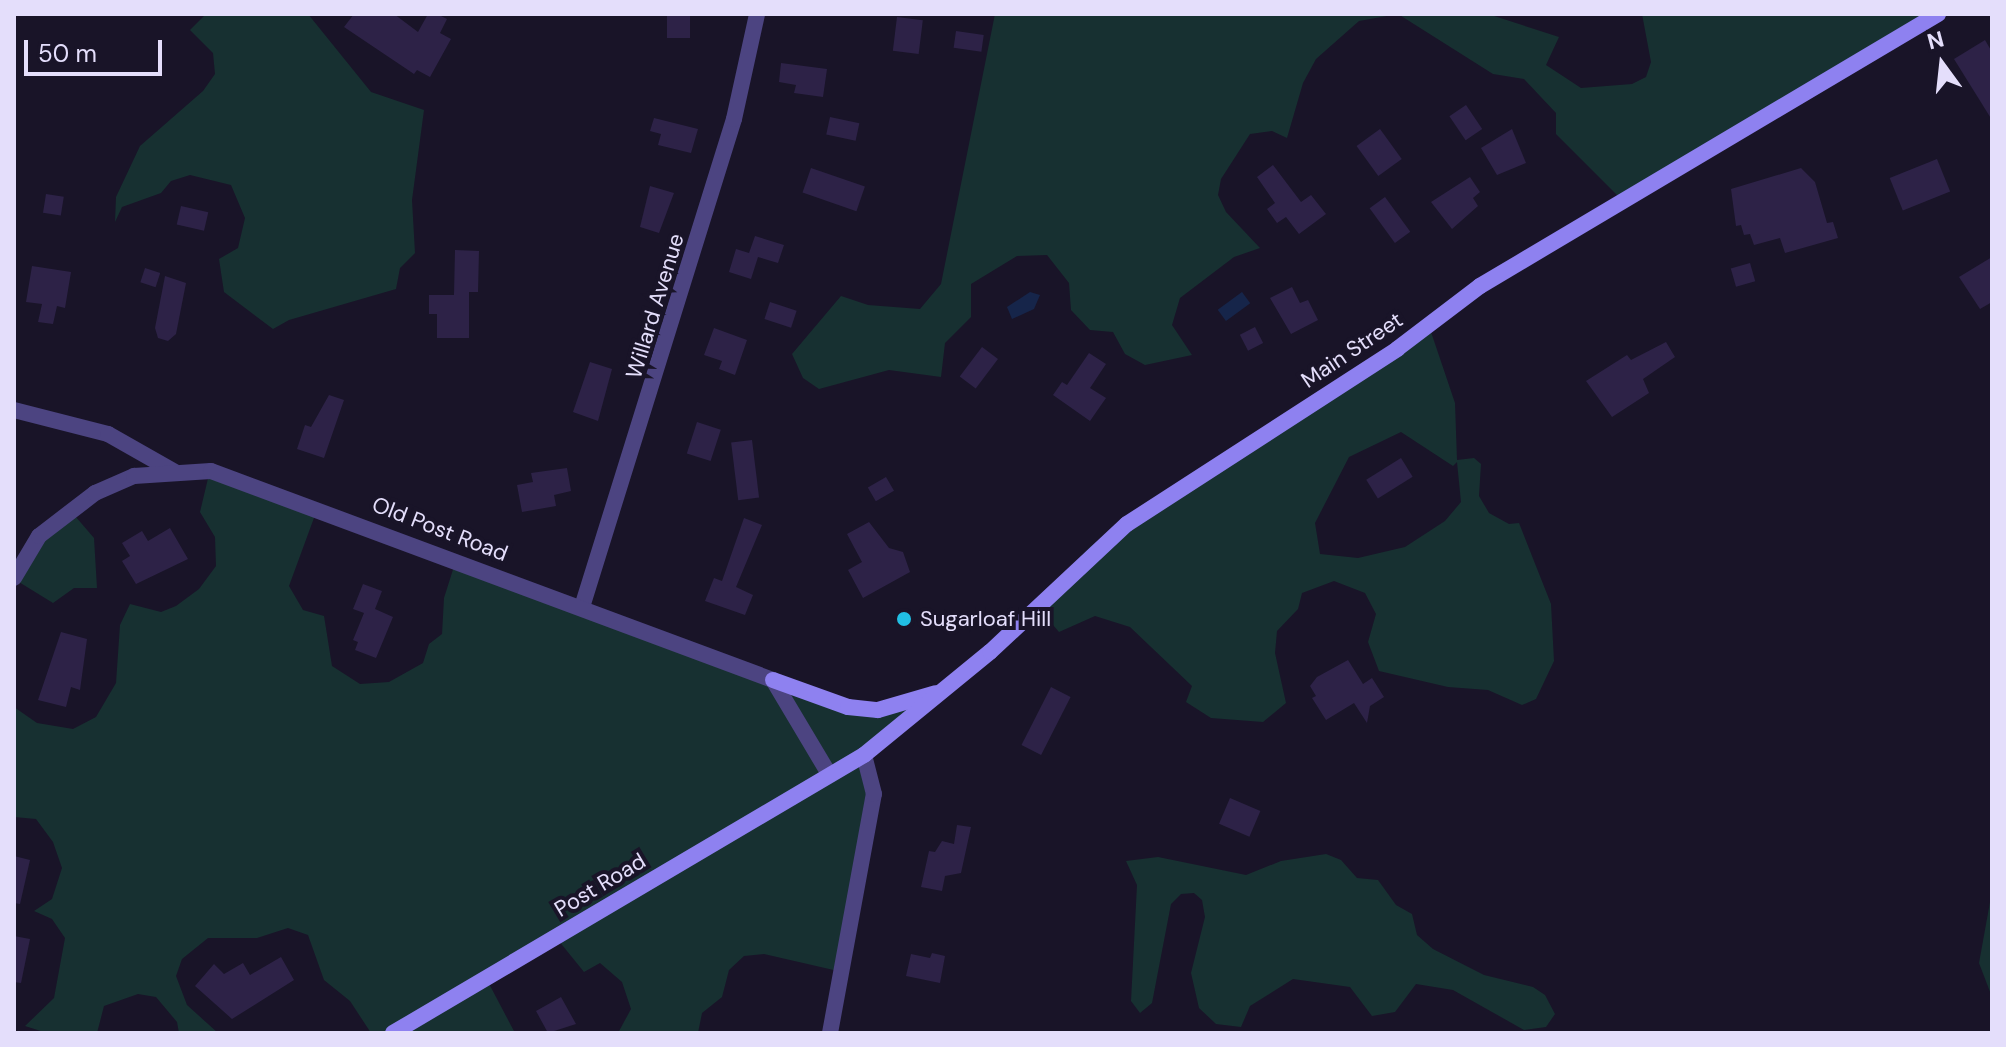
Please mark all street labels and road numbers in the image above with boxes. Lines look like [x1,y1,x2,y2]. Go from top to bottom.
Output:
street label: Willard Avenue [620,230,690,382]
street label: Main Street [1296,306,1408,394]
street label: Old Post Road [369,491,511,567]
street label: Post Road [550,848,650,922]

